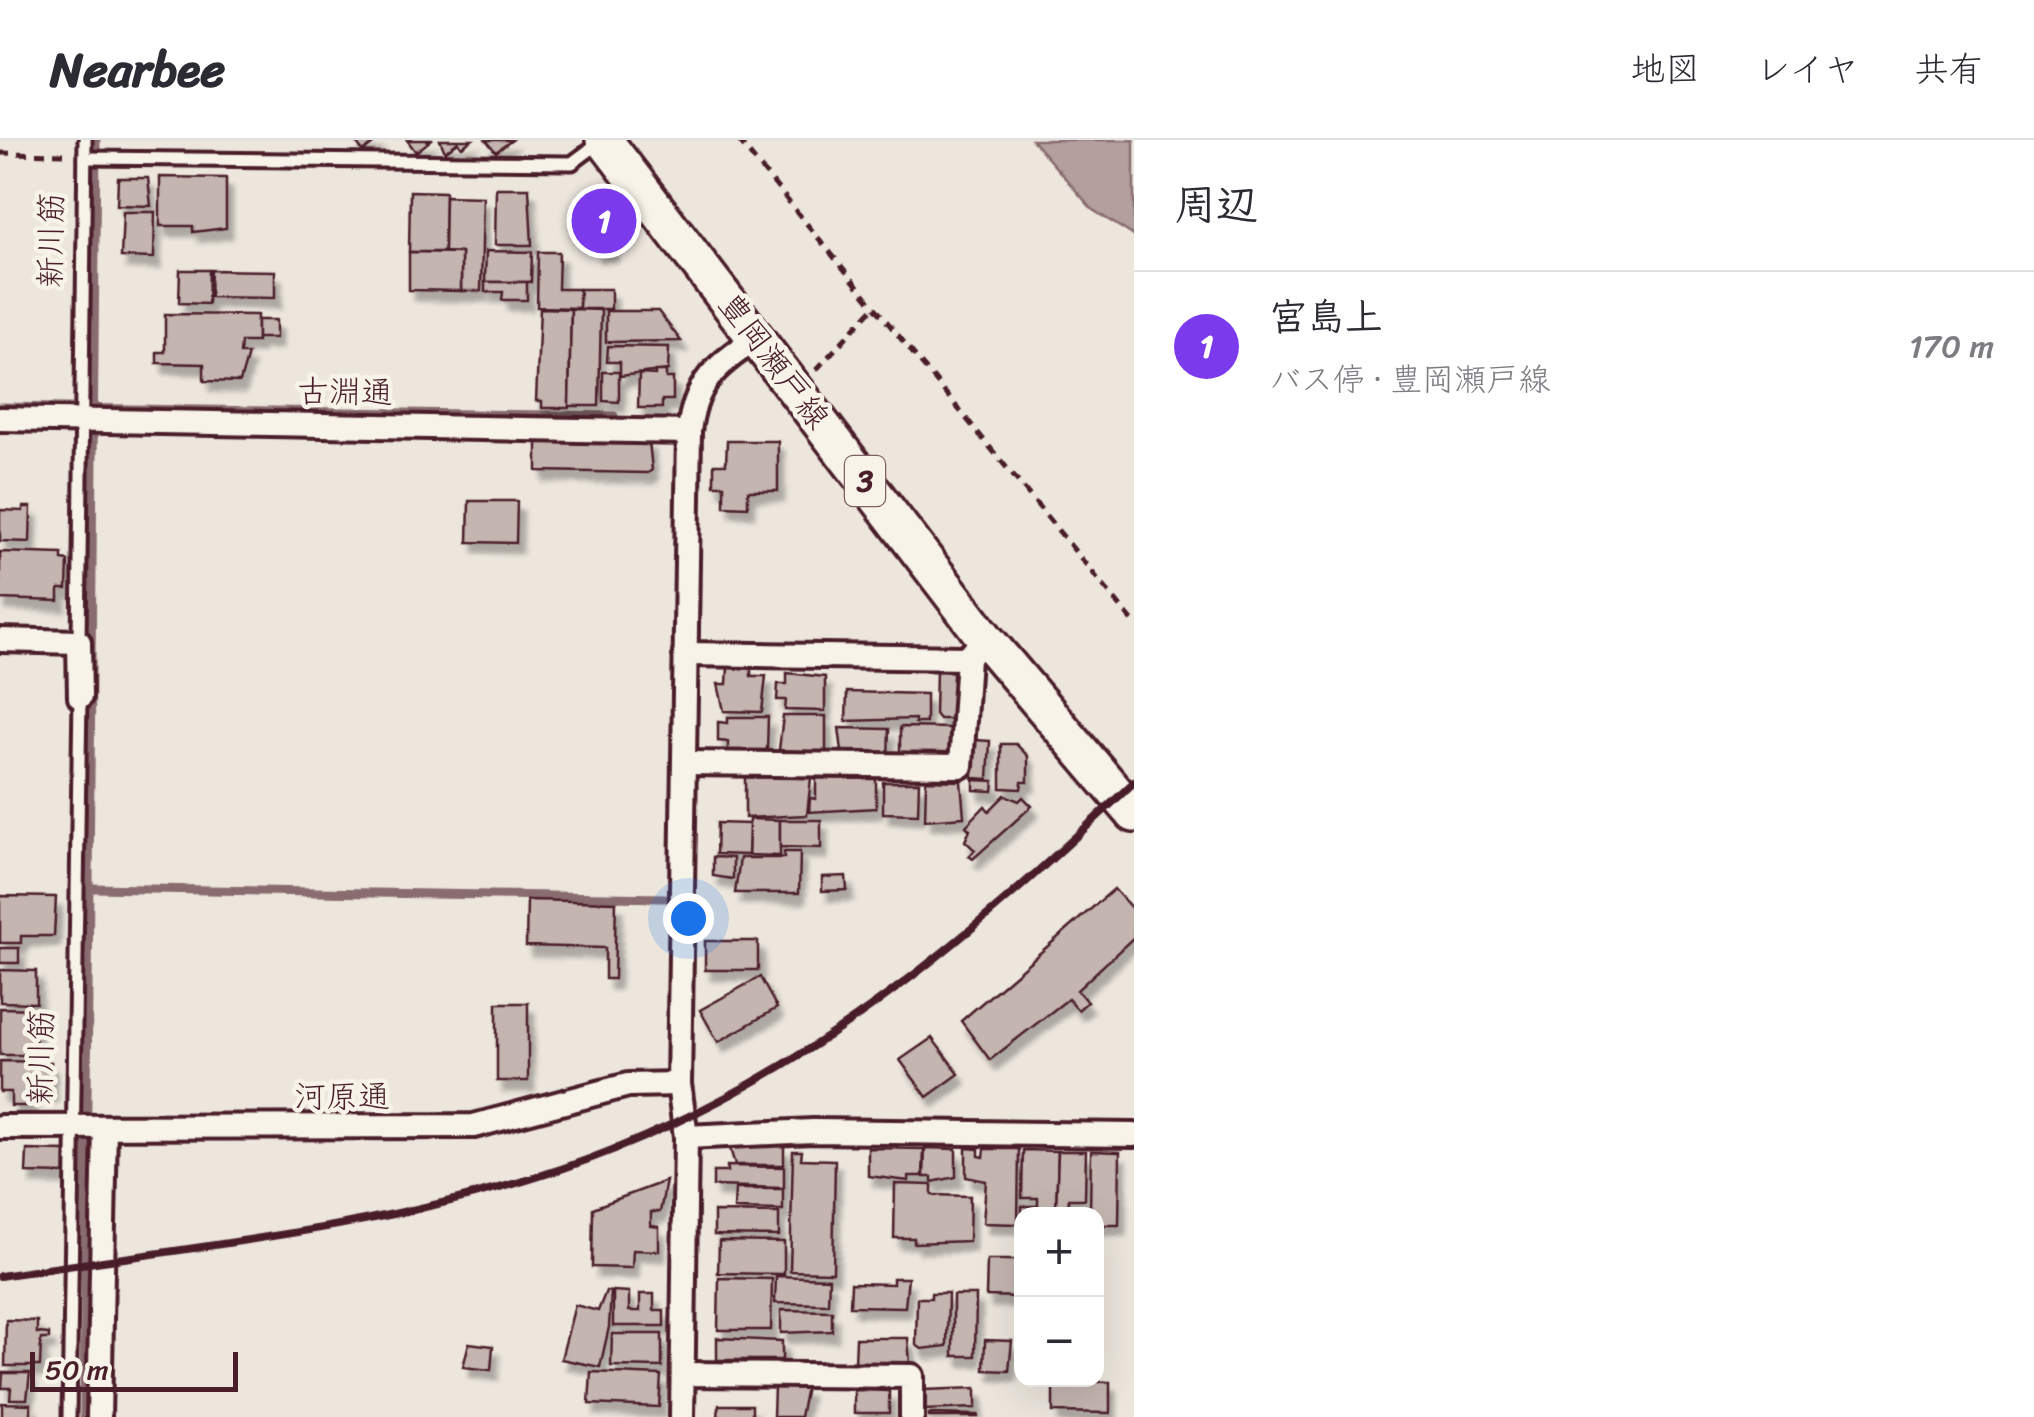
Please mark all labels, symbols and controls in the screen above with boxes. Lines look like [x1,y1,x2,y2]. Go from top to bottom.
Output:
text: Nearbee [50,27,225,112]
text: 地図 [1630,38,1700,100]
text: レイヤ [1755,38,1859,100]
text: 共有 [1914,38,1984,100]
text: 周辺 [1174,168,1258,242]
pin: 1 [572,184,636,258]
street label: 新川筋 [22,192,80,288]
street label: 豊岡瀬戸線 [703,280,845,442]
text: 宮島上 [1269,284,1383,351]
text: 1 [1200,318,1213,375]
text: 170 m [1909,318,1994,375]
text: バス停 · 豊岡瀬戸線 [1269,351,1550,408]
street label: 古淵通 [297,363,393,421]
road number: 3 [845,456,885,506]
your location [663,893,714,944]
street label: 新川筋 [12,1009,70,1105]
street label: 河原通 [294,1068,390,1125]
map controls [1014,1207,1104,1387]
button: + [1014,1207,1104,1297]
button: − [1014,1297,1104,1387]
text: 50 m [45,1345,109,1394]
scale bar [30,1347,238,1392]

